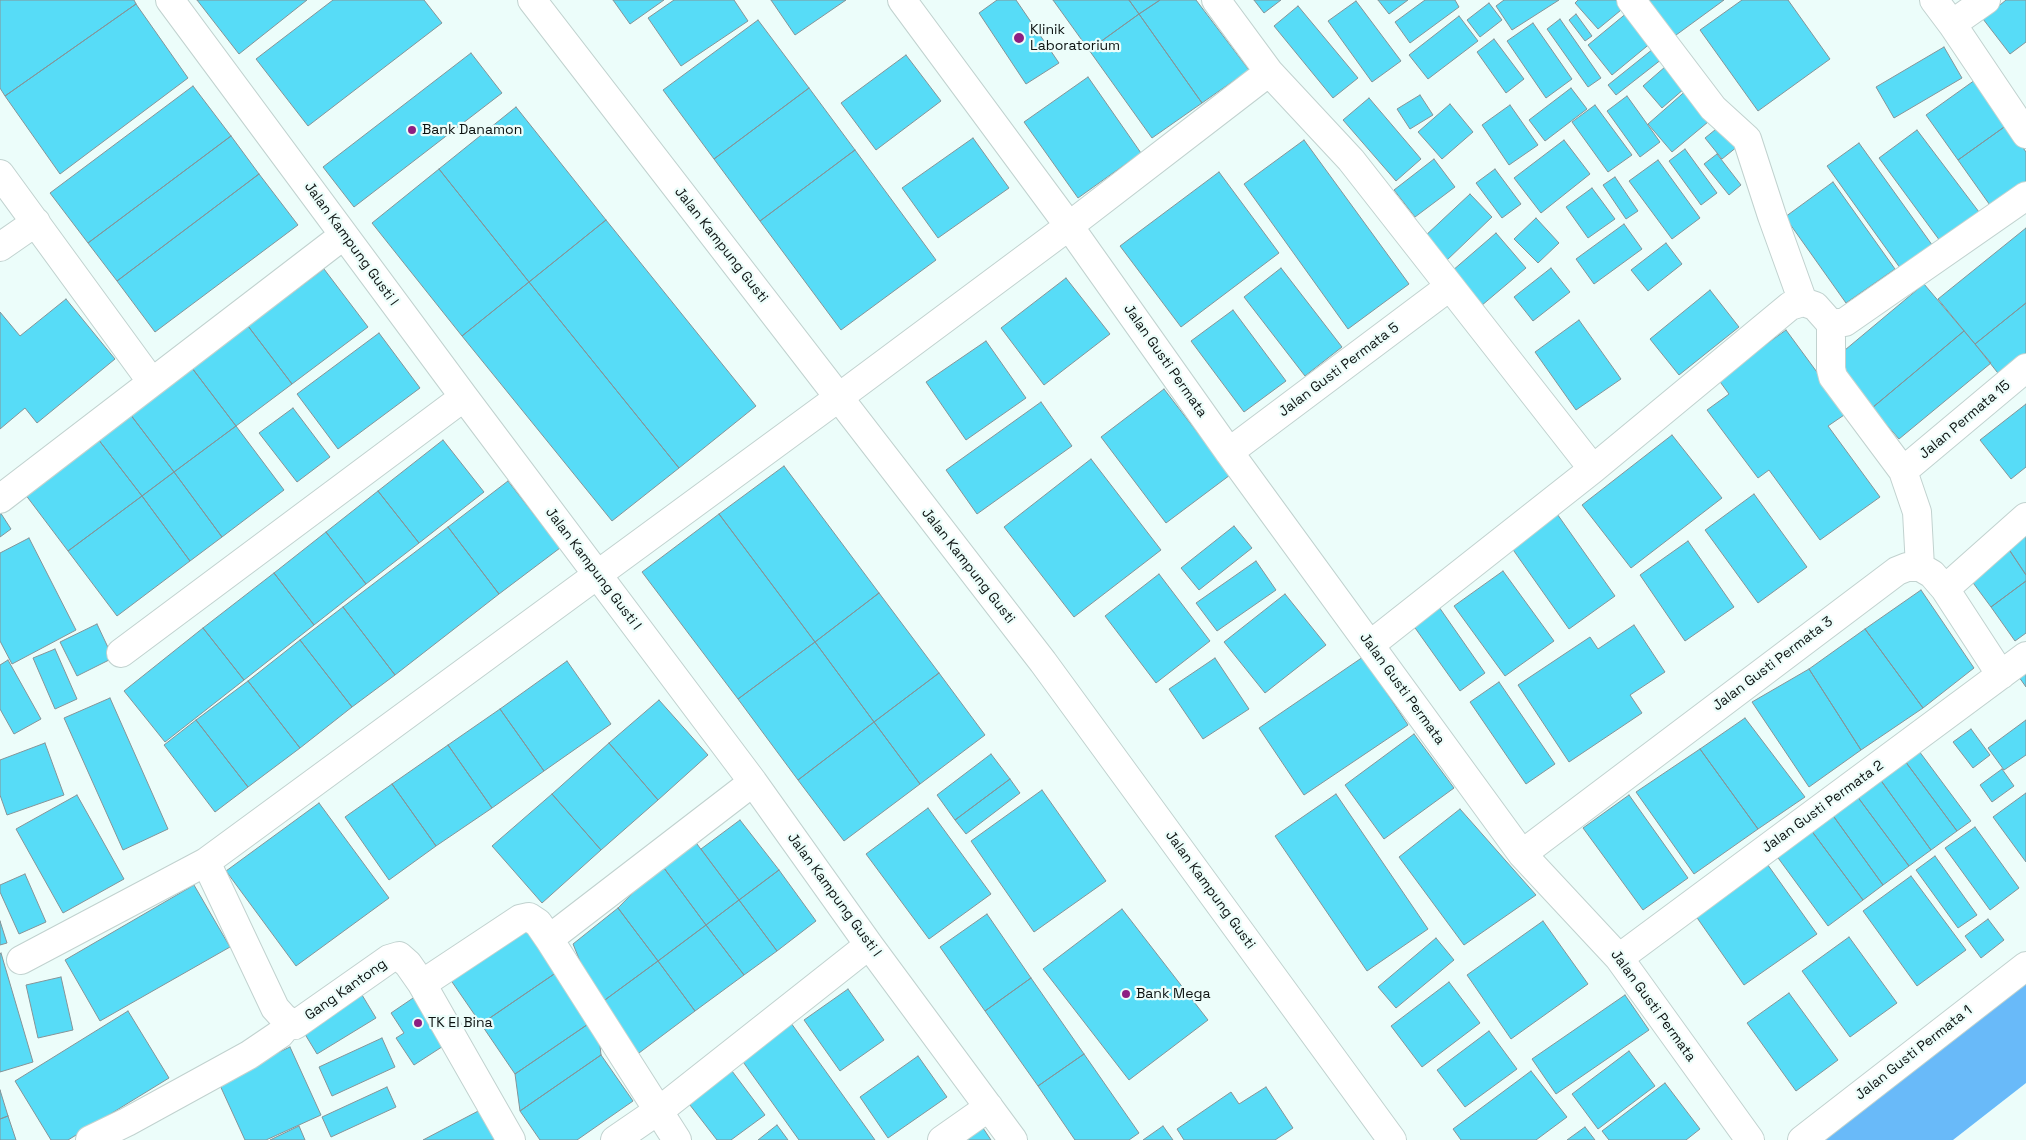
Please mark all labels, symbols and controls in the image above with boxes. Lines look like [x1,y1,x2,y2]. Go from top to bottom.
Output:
place label: Klinik Laboratorium [1030,22,1120,54]
marker: Klinik Laboratorium [1012,31,1026,45]
place label: Bank Danamon [422,122,522,138]
marker: Bank Danamon [406,124,418,136]
street label: Jalan Kampung Gusti I [300,179,402,309]
street label: Jalan Kampung Gusti [671,184,771,306]
street label: Jalan Gusti Permata [1120,301,1210,421]
street label: Jalan Gusti Permata 5 [1276,319,1402,421]
street label: Jalan Permata 15 [1916,377,2014,463]
street label: Jalan Kampung Gusti I [541,504,645,634]
street label: Jalan Kampung Gusti [918,505,1018,627]
street label: Jalan Gusti Permata 3 [1710,613,1836,715]
street label: Jalan Gusti Permata [1356,630,1448,748]
street label: Jalan Gusti Permata 2 [1759,757,1887,857]
street label: Jalan Kampung Gusti [1161,828,1259,952]
street label: Jalan Kampung Gusti I [783,830,885,960]
street label: Jalan Gusti Permata [1607,947,1699,1065]
street label: Gang Kantong [302,956,390,1024]
place label: Bank Mega [1136,986,1210,1002]
marker: Bank Mega [1120,988,1132,1000]
street label: Jalan Gusti Permata 1 [1852,1002,1976,1104]
place label: TK El Bina [428,1015,493,1031]
marker: TK El Bina [412,1017,424,1029]

